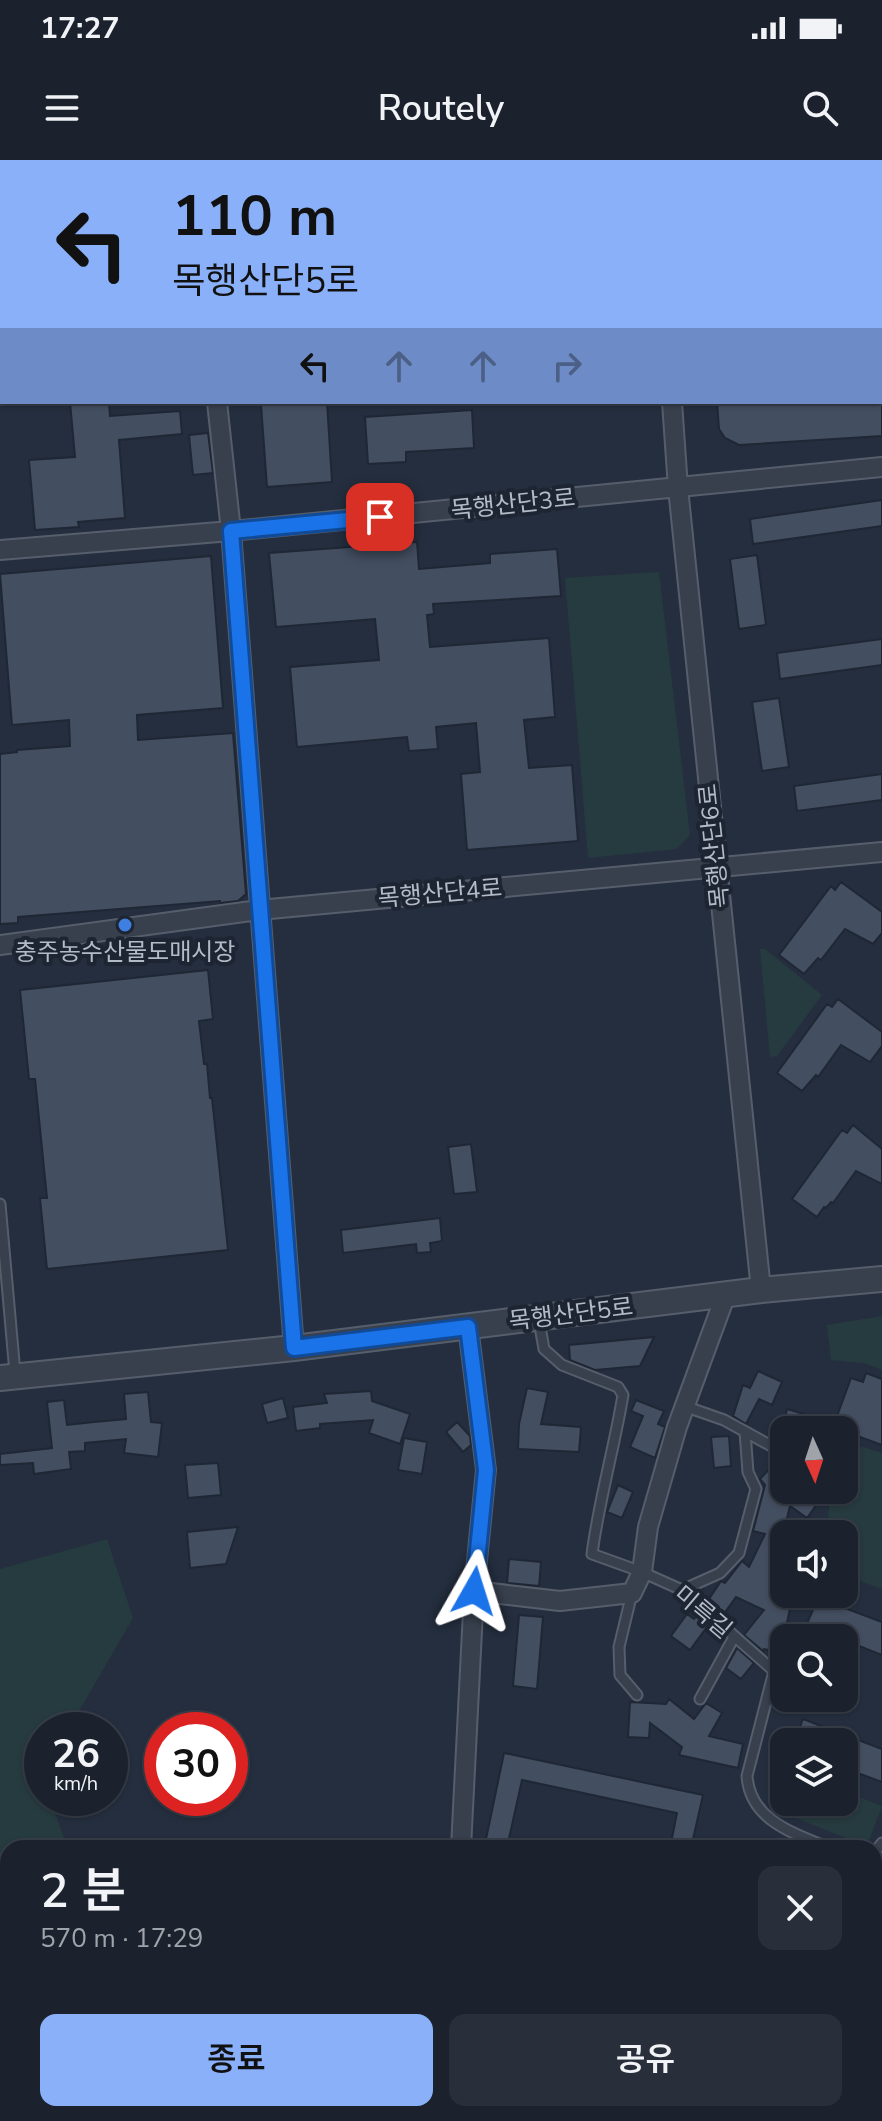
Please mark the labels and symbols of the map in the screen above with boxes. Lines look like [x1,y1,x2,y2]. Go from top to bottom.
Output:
street label: 목행산단3로 [449,482,577,526]
pin [346,483,414,551]
street label: 목행산단6로 [692,782,736,910]
street label: 목행산단4로 [376,872,504,914]
marker: 충주농수산물도매시장 [116,916,134,934]
place label: 충주농수산물도매시장 [15,936,235,968]
street label: 목행산단5로 [507,1291,635,1337]
north arrow [770,1416,858,1504]
position arrow [432,1549,516,1633]
street label: 미륵길 [667,1578,739,1646]
speed limit sign: 30 [144,1712,248,1816]

